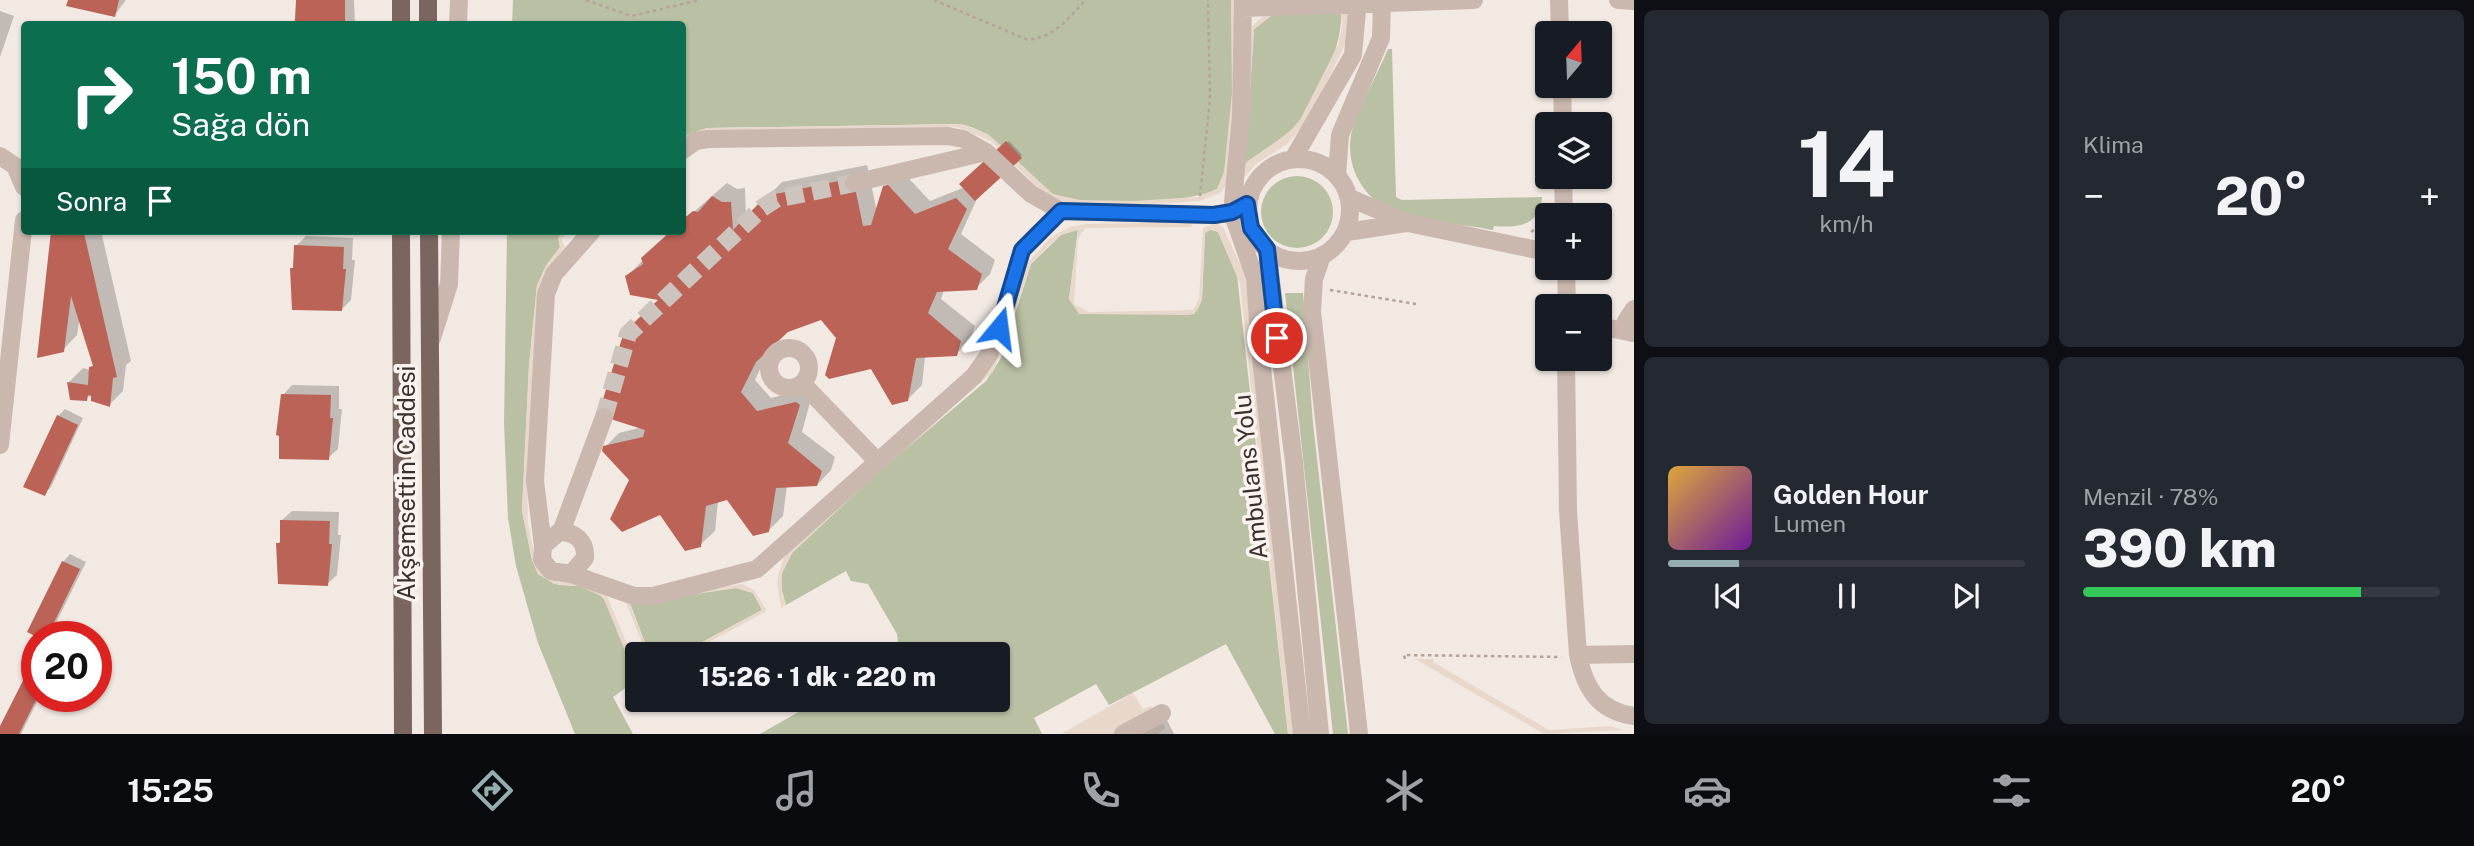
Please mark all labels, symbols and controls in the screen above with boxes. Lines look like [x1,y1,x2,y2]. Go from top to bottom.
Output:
north arrow [1535,21,1612,98]
map controls [1535,21,1612,371]
text: 150 m [171,47,312,105]
icon: right [56,49,147,140]
text: Sağa dön [171,106,310,143]
text: 14 [1797,111,1896,217]
button: layers [1535,112,1612,189]
text: Klima [2083,131,2144,158]
text: 20° [2215,166,2308,227]
text: − [2083,174,2104,219]
text: + [2419,174,2440,219]
icon: arrive [141,182,179,220]
text: Sonra [56,186,127,217]
button: + [1535,203,1612,280]
text: km/h [1819,210,1874,237]
position arrow [962,291,1036,365]
button: − [1535,294,1612,371]
pin [1247,308,1307,368]
icon: arrive [1258,319,1296,357]
street label: Akşemsettin Caddesi [392,366,420,600]
street label: Ambulans Yolu [1227,393,1273,561]
text: Golden Hour [1773,479,1928,510]
text: Menzil · 78% [2083,483,2219,510]
text: Lumen [1773,510,1846,537]
text: 390 km [2083,518,2277,579]
icon: previous [1709,577,1747,615]
icon: pause [1828,577,1866,615]
icon: next [1947,577,1985,615]
speed limit sign: 20 [21,621,112,712]
text: 15:26 · 1 dk · 220 m [699,661,936,692]
icon: directions [468,766,517,815]
icon: music [772,766,821,815]
icon: phone [1076,766,1125,815]
icon: climate [1380,766,1429,815]
icon: car [1683,766,1732,815]
icon: filters [1987,766,2036,815]
text: 15:25 [127,772,214,809]
text: 20° [2291,772,2347,809]

